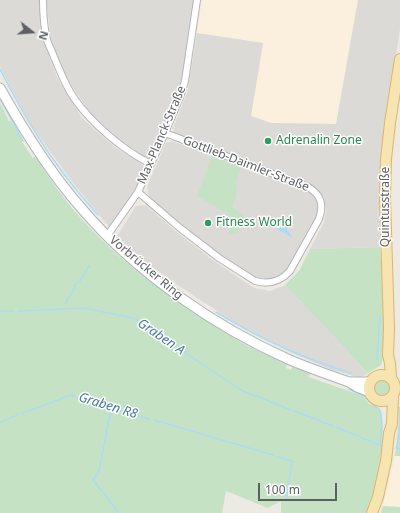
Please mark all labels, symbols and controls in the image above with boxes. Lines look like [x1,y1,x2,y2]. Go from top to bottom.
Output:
north arrow [12,12,52,52]
text: N [35,29,52,42]
street label: Max-Planck-Straße [135,84,189,186]
street label: Gottlieb-Daimler-Straße [181,133,311,195]
place label: Adrenalin Zone [276,134,362,148]
marker: Adrenalin Zone [263,136,273,146]
street label: Quintusstraße [379,167,393,247]
place label: Fitness World [216,216,292,230]
marker: Fitness World [203,218,213,228]
street label: Vorbrücker Ring [106,233,186,303]
water label: Graben A [135,316,187,358]
water label: Graben R8 [77,390,139,422]
scale bar [260,475,339,501]
text: 100 m [265,481,300,498]

